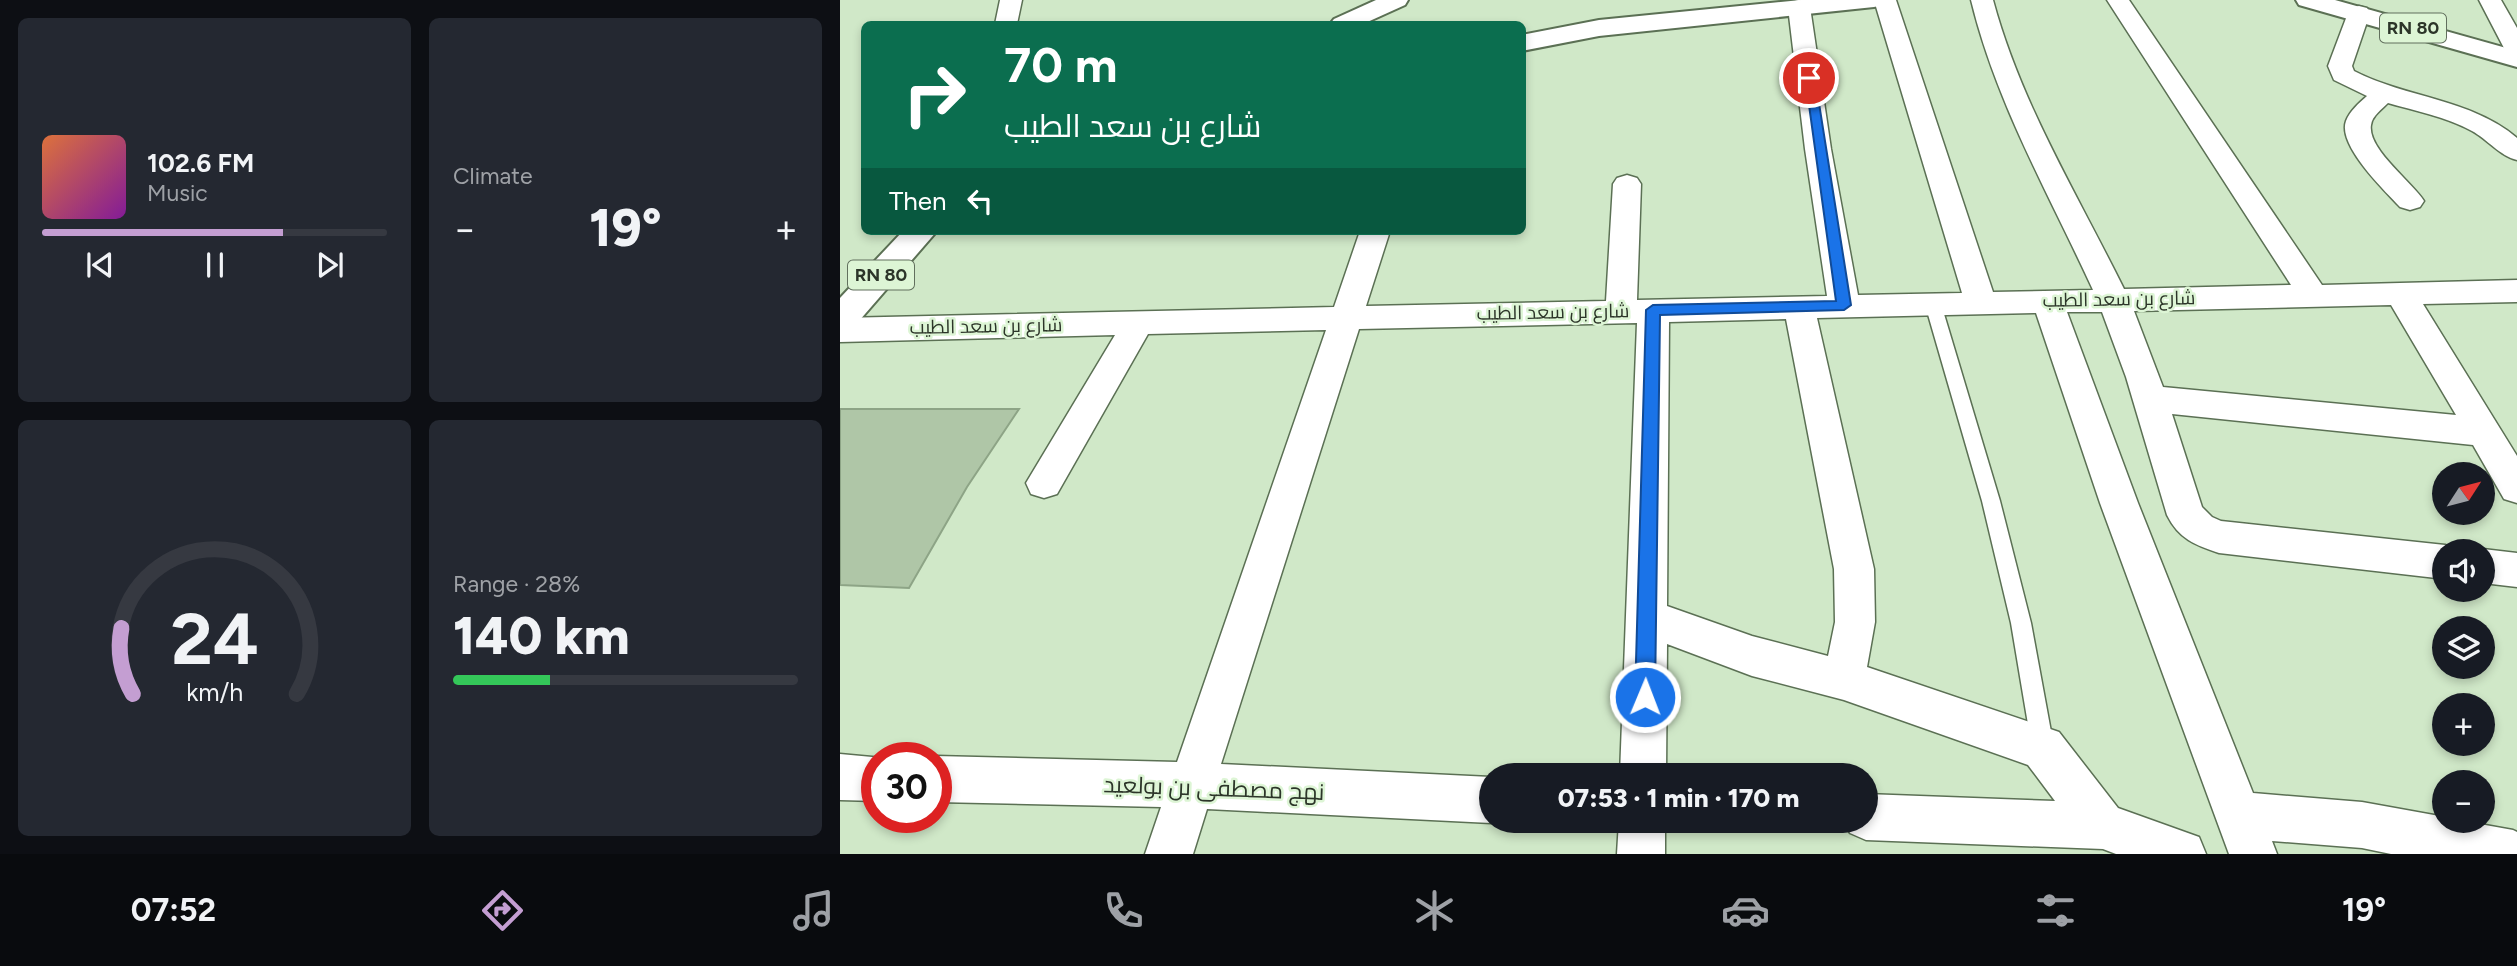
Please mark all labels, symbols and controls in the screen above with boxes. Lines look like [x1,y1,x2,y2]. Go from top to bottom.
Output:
road number: RN 80 [2380,13,2446,42]
text: 70 m [1004,35,1117,94]
pin [1779,48,1839,108]
icon: right [889,49,980,140]
icon: arrive [1790,59,1828,97]
text: شارع بن سعد الطيب [1004,107,1261,145]
text: 102.6 FM [147,147,254,179]
text: Climate [453,162,532,190]
text: Music [147,179,208,207]
icon: left [961,182,999,220]
text: Then [889,185,947,217]
text: 19° [589,197,662,259]
text: − [453,206,477,252]
text: + [774,206,798,252]
icon: previous [81,246,119,284]
icon: pause [196,246,234,284]
icon: next [311,246,349,284]
road number: RN 80 [848,260,914,290]
street label: شارع بن سعد الطيب [2042,286,2196,314]
street label: شارع بن سعد الطيب [1476,299,1630,327]
street label: شارع بن سعد الطيب [909,313,1063,341]
north arrow [2432,462,2496,525]
map controls [2432,462,2495,833]
button: sound [2432,539,2495,602]
text: Range · 28% [453,570,580,598]
text: 24 [170,595,259,682]
text: 140 km [453,605,630,667]
button: layers [2432,616,2495,679]
position arrow [1608,660,1682,734]
text: km/h [186,677,243,707]
button: + [2432,693,2495,756]
speed limit sign: 30 [861,742,952,833]
street label: نهج مصطفى بن بولعيد [1103,770,1325,808]
button: − [2432,770,2495,833]
text: 07:53 · 1 min · 170 m [1558,782,1799,814]
icon: directions [478,886,527,935]
icon: music [789,886,838,935]
icon: phone [1099,886,1148,935]
icon: climate [1410,886,1459,935]
icon: car [1721,886,1770,935]
icon: filters [2031,886,2080,935]
text: 07:52 [131,891,216,929]
text: 19° [2342,891,2386,929]

